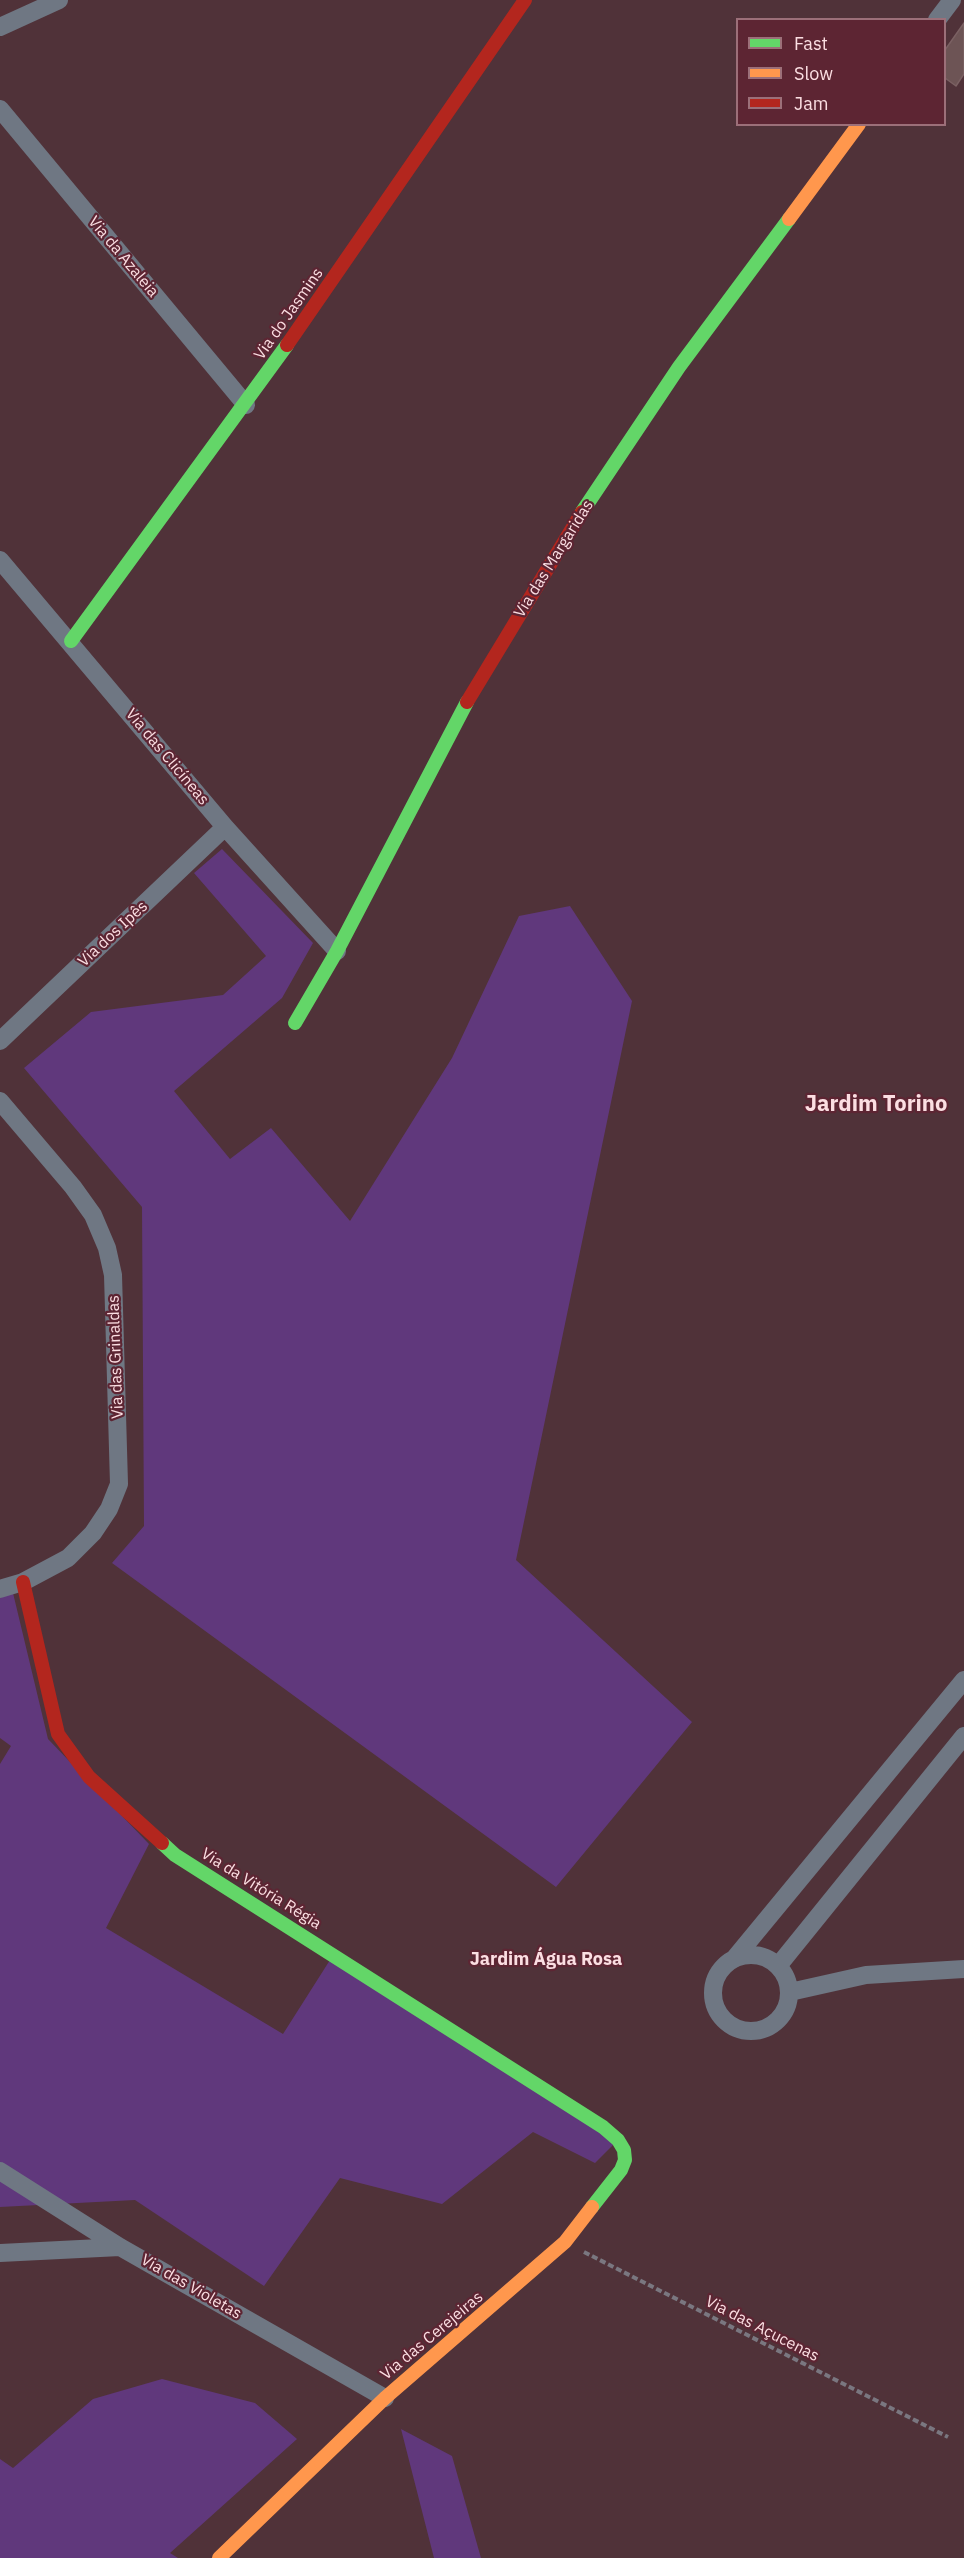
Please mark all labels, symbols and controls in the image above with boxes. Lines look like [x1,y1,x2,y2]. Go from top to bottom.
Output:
legend [736,18,946,126]
text: Fast [794,32,828,55]
text: Slow [794,62,833,85]
text: Jam [794,92,829,115]
street label: Via da Azaleia [84,213,162,301]
street label: Via do Jasmins [250,264,328,364]
street label: Via das Margaridas [510,497,598,621]
street label: Via das Clicíneas [121,705,213,809]
street label: Via dos Ipês [74,897,152,971]
district label: Jardim Torino [805,1092,947,1118]
street label: Via das Grinaldas [104,1295,128,1419]
street label: Via da Vitória Régia [197,1844,325,1934]
district label: Jardim Água Rosa [470,1949,622,1971]
street label: Via das Violetas [137,2250,245,2324]
street label: Via das Cerejeiras [377,2288,487,2384]
street label: Via das Açucenas [702,2292,822,2366]

